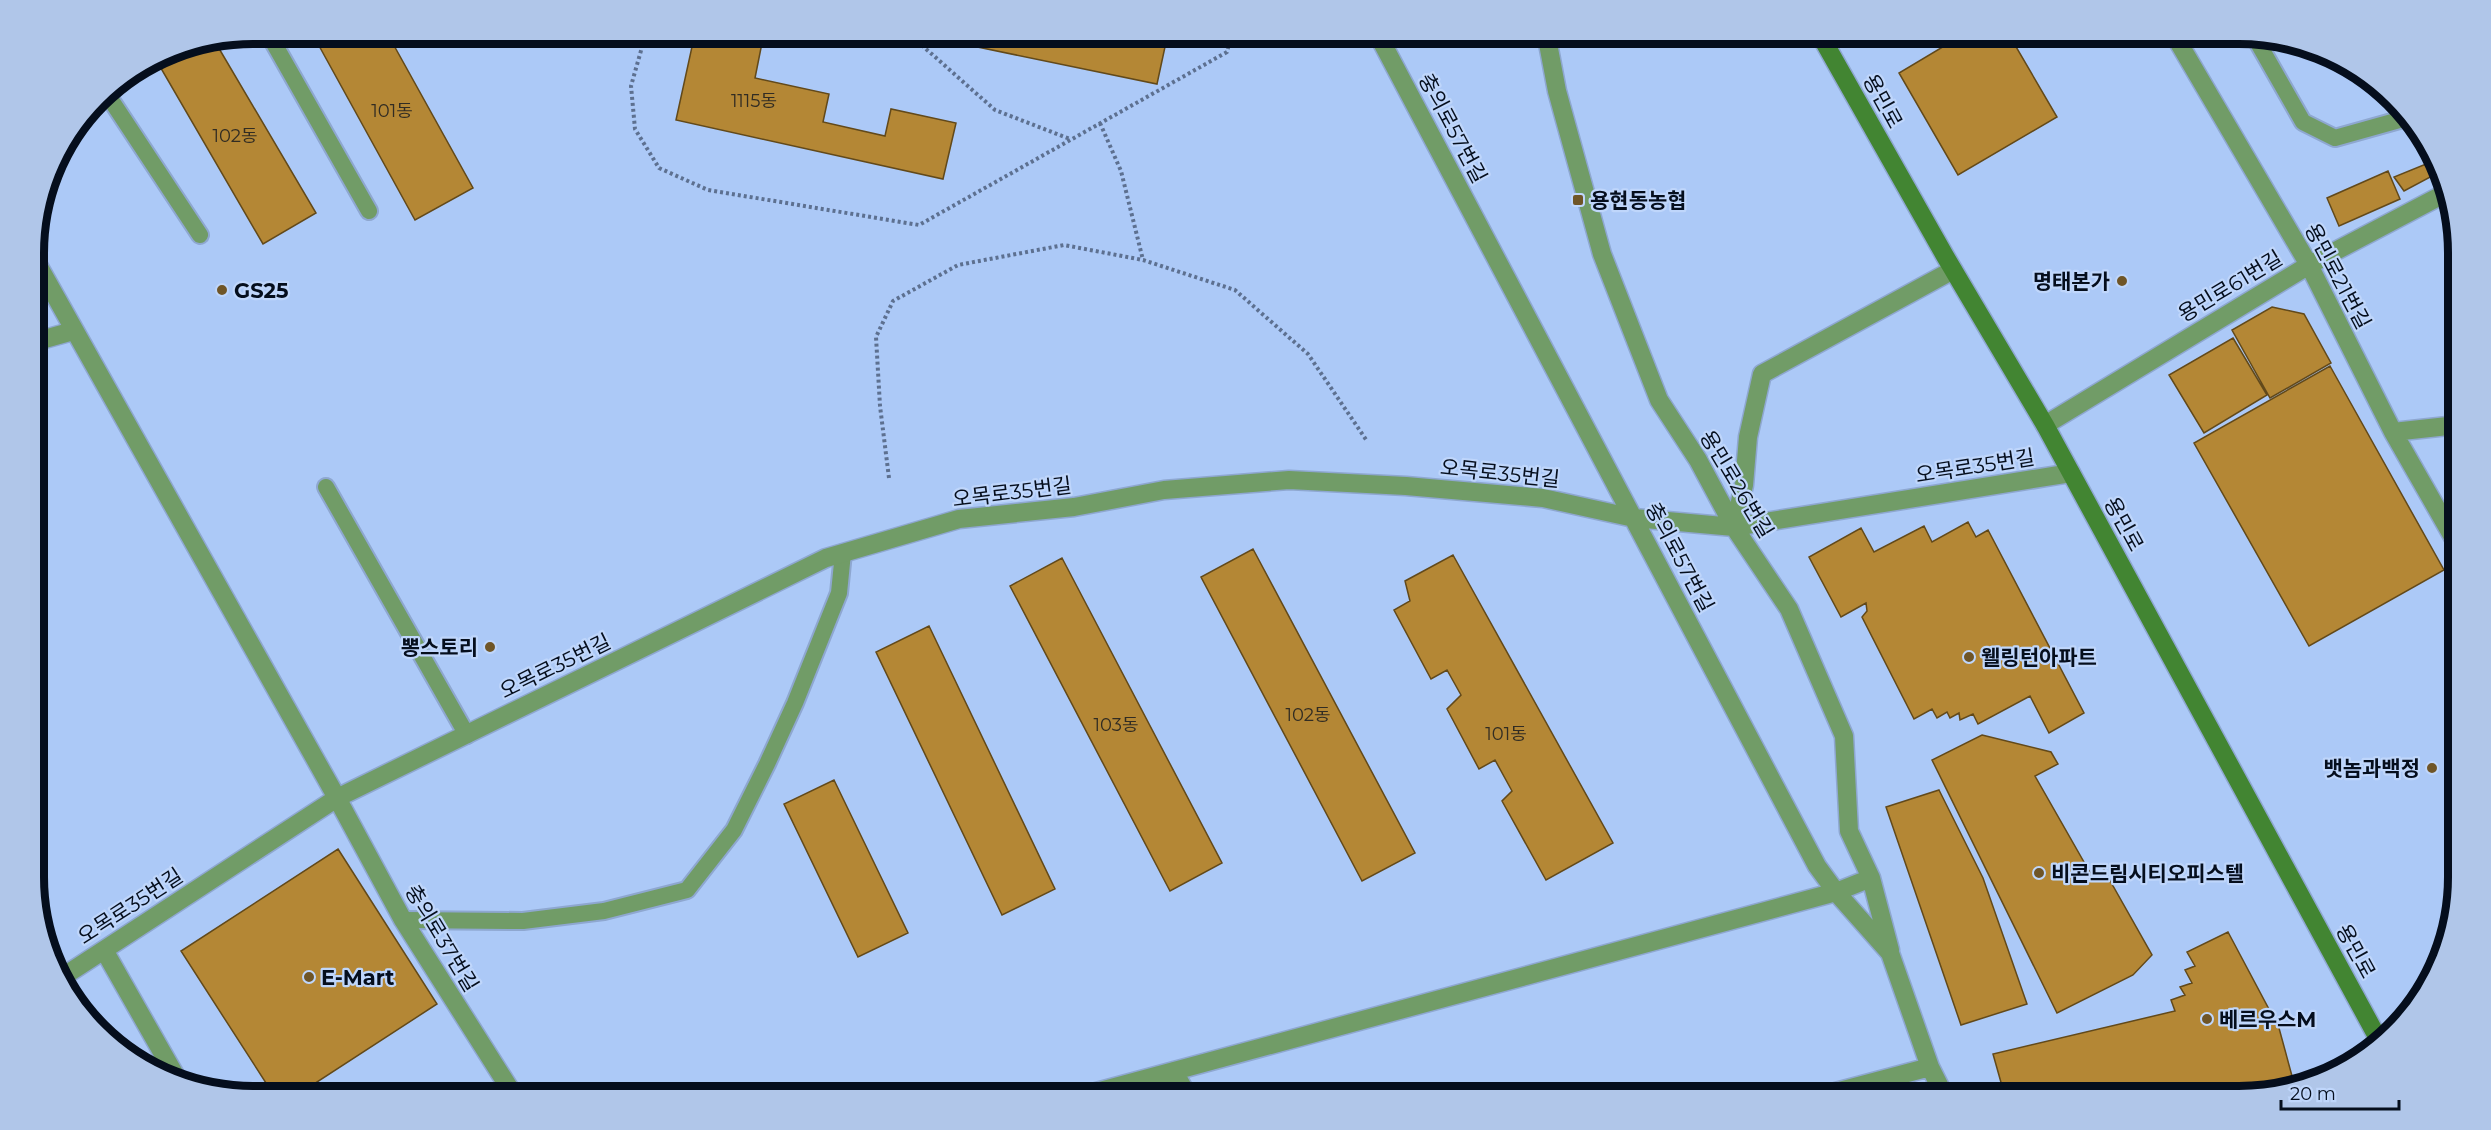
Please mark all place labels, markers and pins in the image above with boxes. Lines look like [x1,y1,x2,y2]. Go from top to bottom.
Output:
place label: 용현동농협 [1590,188,1687,213]
marker: 용현동농협 [1571,193,1585,207]
place label: 명태본가 [2033,269,2110,294]
marker: 명태본가 [2115,274,2129,288]
place label: GS25 [234,278,288,303]
marker: GS25 [215,283,229,297]
place label: 뽕스토리 [401,635,478,660]
marker: 뽕스토리 [483,640,497,654]
place label: 웰링턴아파트 [1981,645,2097,670]
marker: 웰링턴아파트 [1962,650,1976,664]
place label: 뱃놈과백정 [2323,756,2420,781]
marker: 뱃놈과백정 [2425,761,2439,775]
place label: 비콘드림시티오피스텔 [2051,861,2244,886]
marker: 비콘드림시티오피스텔 [2032,866,2046,880]
place label: E-Mart [321,965,394,990]
marker: E-Mart [302,970,316,984]
place label: 베르우스M [2219,1007,2316,1032]
marker: 베르우스M [2200,1012,2214,1026]

